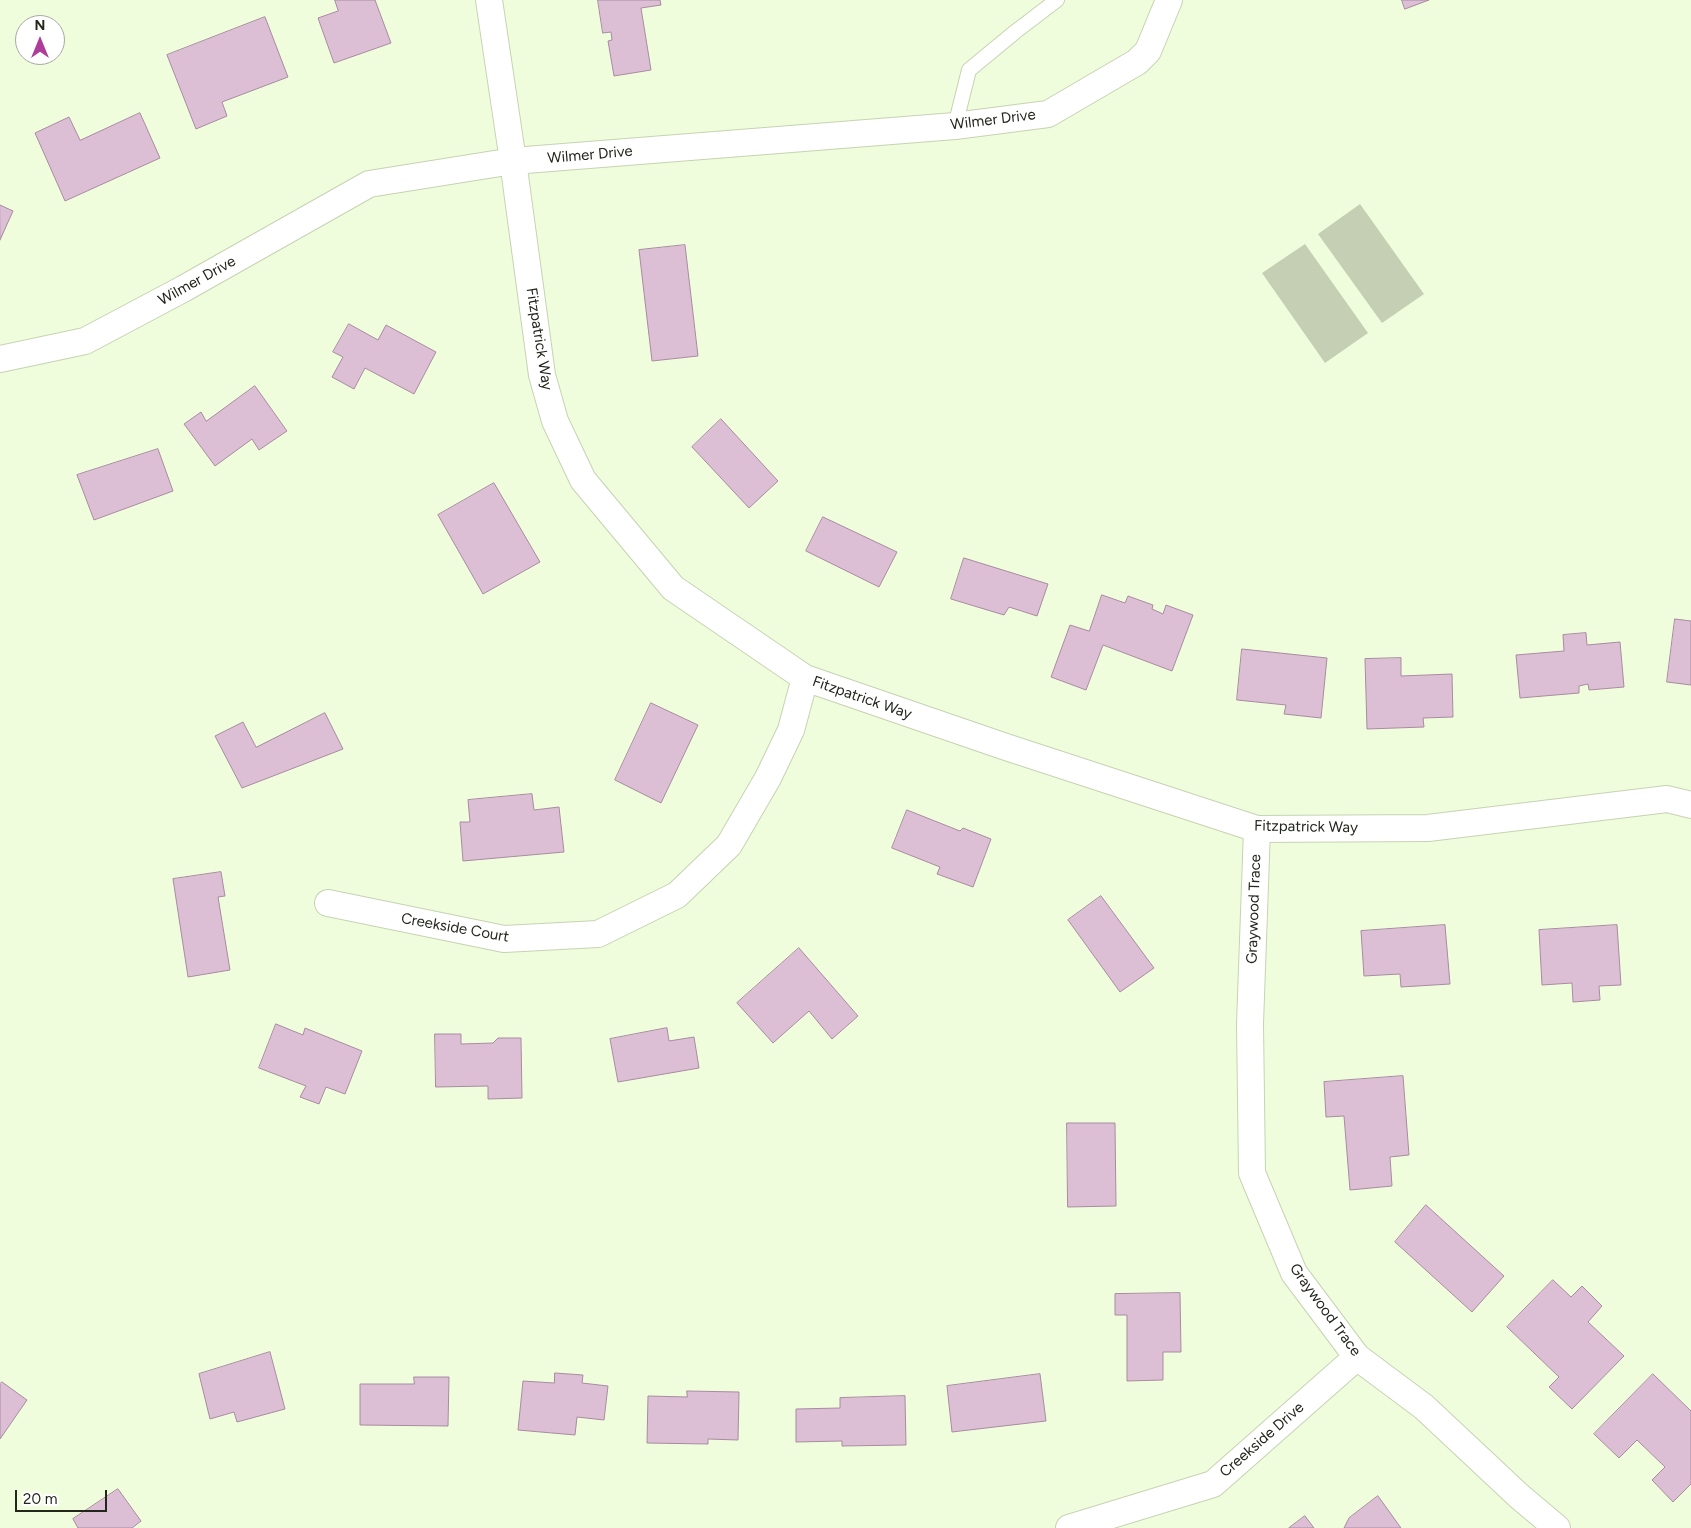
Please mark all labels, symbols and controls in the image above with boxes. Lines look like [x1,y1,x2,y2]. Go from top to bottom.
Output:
north arrow [15,15,65,65]
text: N [35,17,45,34]
street label: Wilmer Drive [949,106,1037,134]
street label: Wilmer Drive [547,142,633,168]
street label: Wilmer Drive [155,252,239,310]
street label: Fitzpatrick Way [522,286,556,392]
street label: Fitzpatrick Way [810,673,914,723]
street label: Fitzpatrick Way [1254,817,1358,837]
street label: Graywood Trace [1243,854,1265,964]
street label: Creekside Court [400,910,510,946]
street label: Graywood Trace [1285,1260,1365,1360]
street label: Creekside Drive [1216,1399,1308,1481]
scale bar [18,1480,110,1512]
text: 20 m [23,1490,57,1508]

